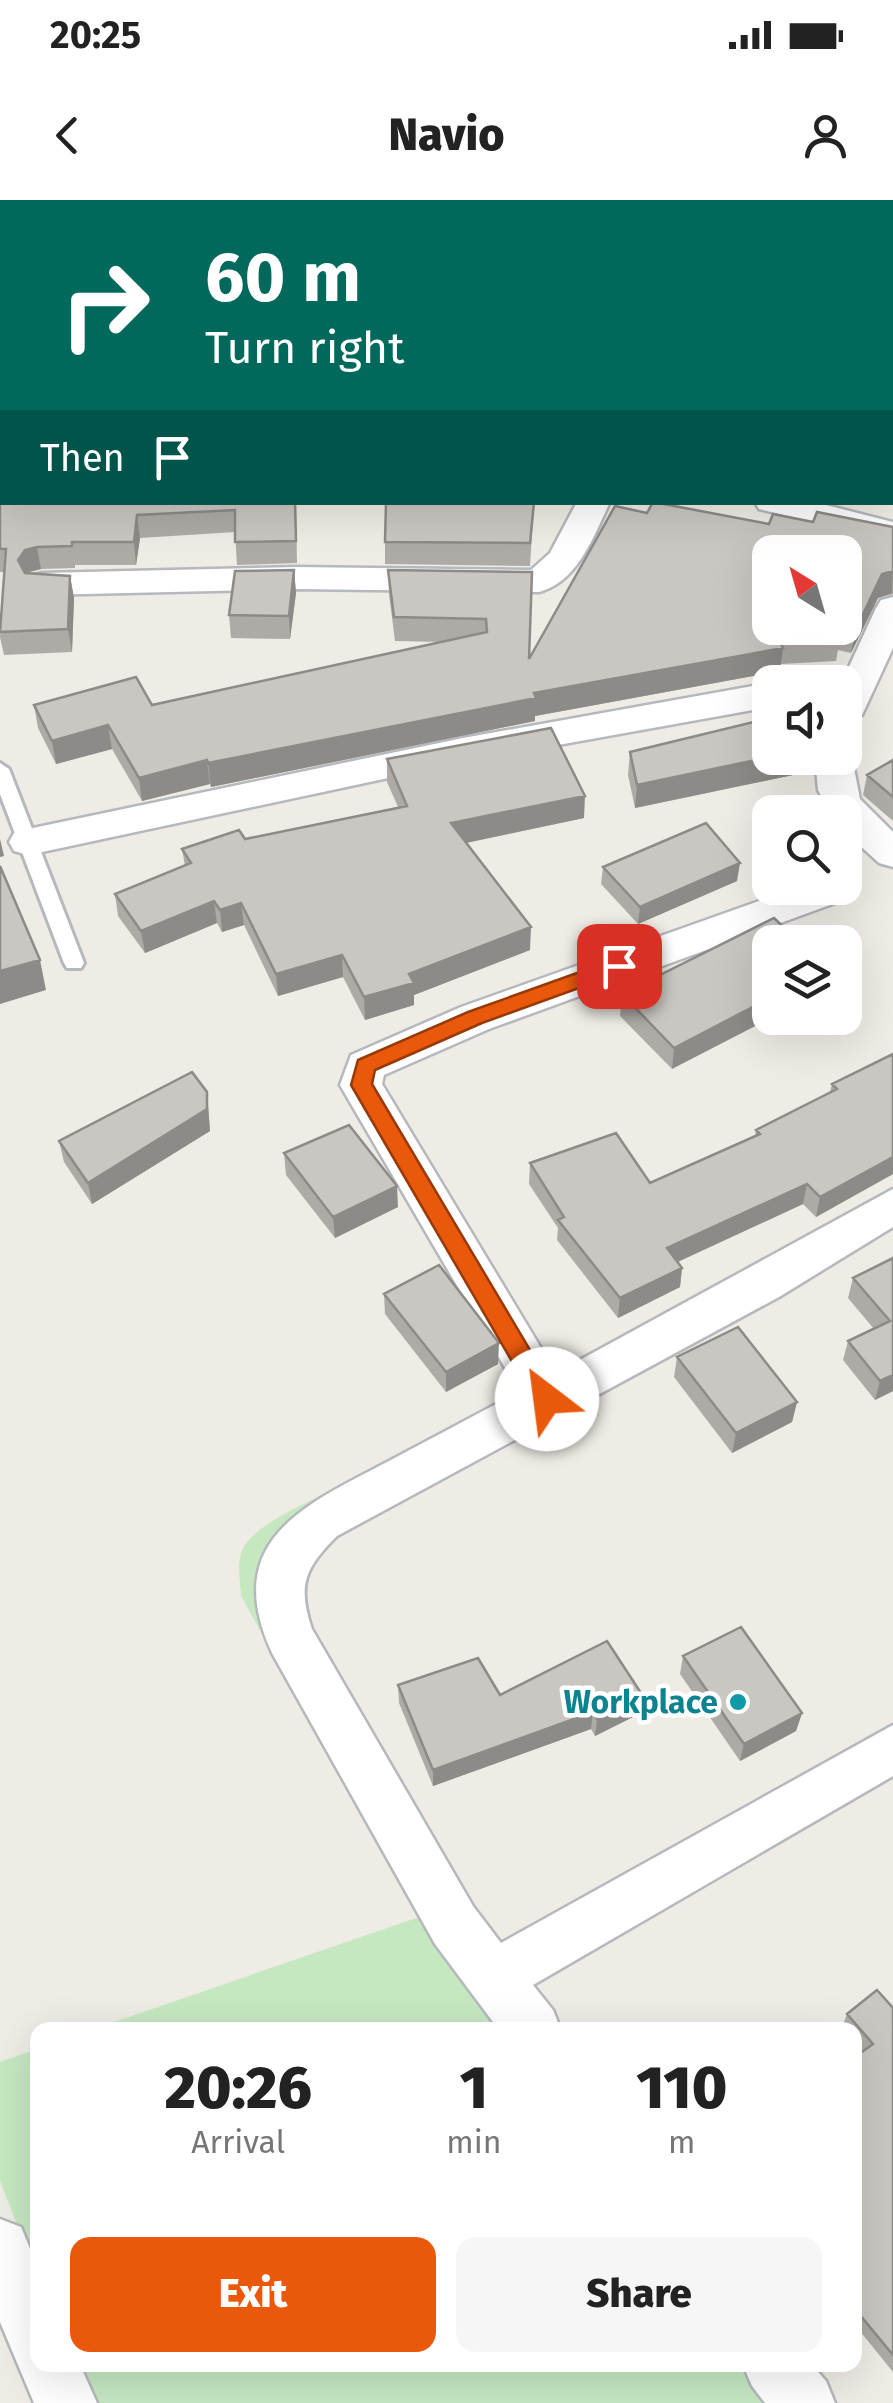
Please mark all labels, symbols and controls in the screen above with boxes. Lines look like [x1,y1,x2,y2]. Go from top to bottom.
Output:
text: 20:25 [50,12,141,58]
icon: back [40,108,95,163]
text: Navio [388,108,505,162]
icon: person [798,108,853,163]
text: 60 m [205,236,361,320]
icon: right [40,240,170,370]
text: Turn right [205,321,404,375]
icon: arrive [145,430,200,485]
text: Then [40,435,125,481]
north arrow [752,535,862,645]
map controls [752,535,862,1035]
button: sound [752,665,862,775]
button: search [752,795,862,905]
pin [577,924,662,1009]
button: layers [752,925,862,1035]
icon: arrive [592,939,647,994]
position arrow [495,1347,599,1451]
place label: Workplace [564,1683,718,1721]
marker: Workplace [727,1691,749,1713]
text: 20:26 [165,2052,312,2124]
text: 1 [460,2052,488,2124]
text: 110 [636,2052,727,2124]
text: Arrival [191,2123,285,2161]
text: min [446,2123,502,2161]
text: m [668,2123,695,2161]
button: Exit [70,2237,436,2352]
button: Share [456,2237,822,2352]

